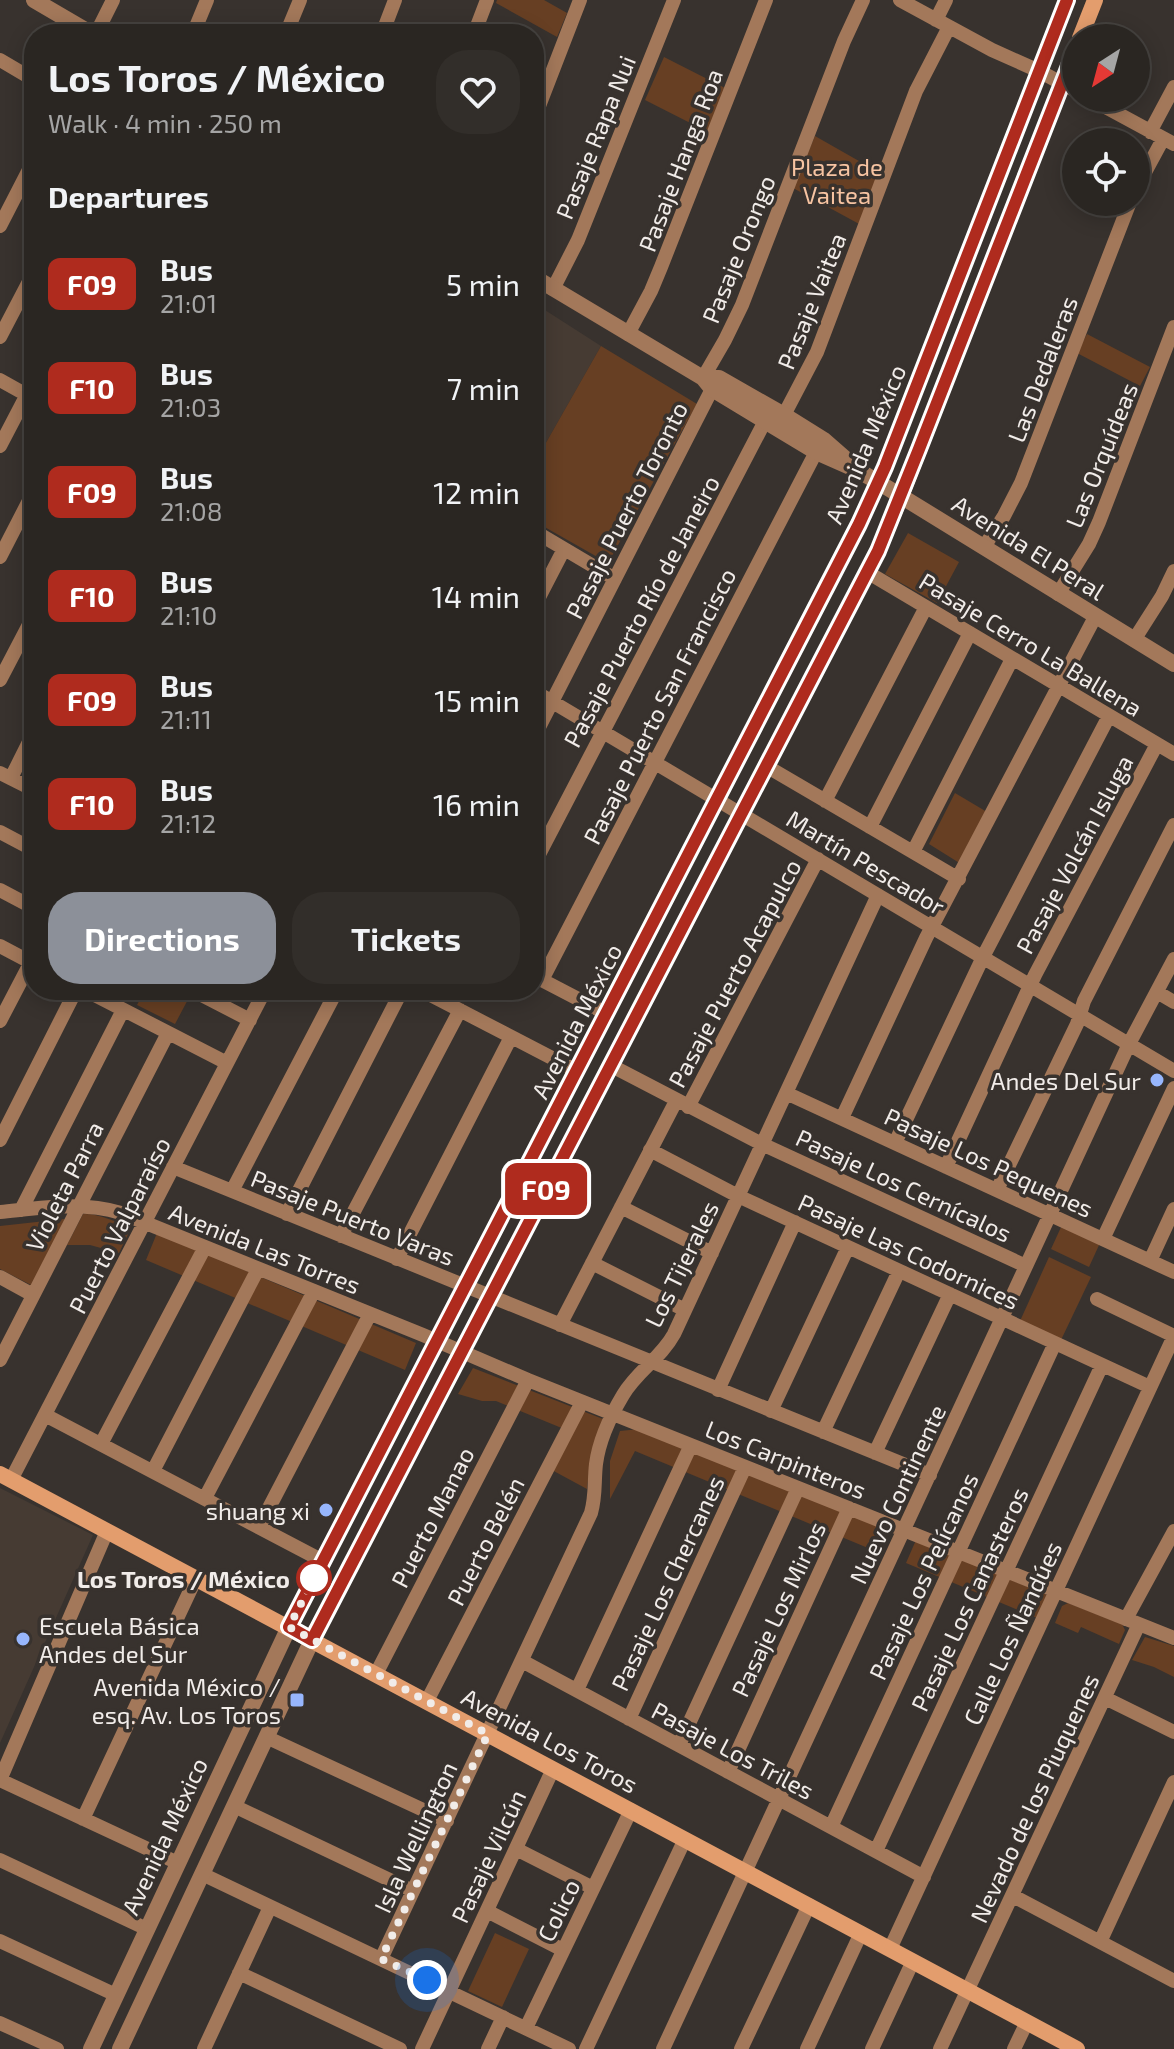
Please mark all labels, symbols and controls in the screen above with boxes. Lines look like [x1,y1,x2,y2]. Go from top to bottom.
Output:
north arrow [1062,24,1150,112]
map controls [1062,24,1150,216]
button: heart [436,50,520,134]
street label: Pasaje Rapa Nui [549,51,641,223]
text: Los Toros / México [48,54,385,100]
street label: Pasaje Hanga Roa [632,65,728,255]
text: Walk · 4 min · 250 m [48,107,282,138]
button: locate [1062,128,1150,216]
park label: Plaza de Vaitea [791,152,883,209]
street label: Pasaje Orongo [695,171,781,327]
text: Departures [48,178,209,214]
street label: Pasaje Vaitea [770,229,852,373]
text: Bus [160,251,213,287]
text: 5 min [446,266,520,302]
text: F09 [67,267,117,301]
text: 21:01 [160,287,217,318]
street label: Las Dedaleras [1001,292,1083,446]
text: Bus [160,355,213,391]
street label: Avenida México [818,360,912,528]
text: 7 min [447,370,520,406]
text: F10 [69,371,115,405]
street label: Las Orquídeas [1059,378,1143,532]
text: 21:03 [160,391,221,422]
street label: Pasaje Puerto Toronto [559,397,693,623]
text: Bus [160,459,213,495]
street label: Pasaje Puerto Río de Janeiro [557,470,725,752]
text: 12 min [433,474,520,510]
text: F09 [67,475,117,509]
street label: Avenida El Peral [947,489,1111,605]
text: 21:08 [160,495,223,526]
text: Bus [160,563,213,599]
street label: Pasaje Puerto San Francisco [577,563,741,849]
street label: Pasaje Cerro La Ballena [914,566,1148,722]
text: 14 min [432,578,520,614]
text: F10 [69,579,115,613]
text: 21:10 [160,599,217,630]
text: Bus [160,667,213,703]
text: 15 min [434,682,520,718]
text: F09 [67,683,117,717]
text: 21:11 [160,703,212,734]
street label: Pasaje Volcán Isluga [1009,750,1139,958]
text: Bus [160,771,213,807]
text: 16 min [433,786,520,822]
text: F10 [69,787,115,821]
street label: Martín Pescador [782,803,951,921]
text: 21:12 [160,807,216,838]
street label: Pasaje Puerto Acapulco [661,854,807,1092]
button: Directions [48,892,276,984]
button: Tickets [292,892,520,984]
street label: Avenida México [525,939,627,1103]
place label: Andes Del Sur [990,1066,1141,1095]
marker: Andes Del Sur [1148,1071,1166,1089]
street label: Pasaje Los Pequenes [880,1101,1098,1223]
street label: Violeta Parra [19,1116,109,1256]
street label: Pasaje Los Cernícalos [792,1122,1016,1248]
street label: Puerto Valparaíso [62,1132,176,1318]
street label: Pasaje Puerto Varas [247,1163,459,1271]
line badge: F09 [500,1163,592,1215]
text: F09 [521,1172,571,1206]
street label: Pasaje Las Codornices [794,1187,1024,1315]
street label: Avenida Las Torres [165,1196,365,1300]
street label: Los Tijerales [638,1196,724,1332]
street label: Nuevo Continente [843,1400,951,1588]
street label: Los Carpinteros [701,1414,871,1504]
street label: Puerto Manao [384,1442,480,1592]
street label: Pasaje Los Pelícanos [862,1468,984,1684]
street label: Pasaje Los Chercanes [604,1471,730,1695]
street label: Puerto Belén [440,1472,530,1610]
street label: Pasaje Los Canasteros [904,1482,1034,1716]
place label: shuang xi [206,1496,310,1525]
marker: shuang xi [317,1501,335,1519]
street label: Pasaje Los Mirlos [725,1517,831,1701]
street label: Calle Los Ñandúes [957,1537,1067,1729]
marker: Los Toros / México [297,1561,331,1595]
place label: Los Toros / México [77,1564,290,1593]
place label: Escuela Básica Andes del Sur [39,1611,200,1668]
marker: Escuela Básica Andes del Sur [14,1630,32,1648]
street label: Nevado de los Piuquenes [963,1669,1105,1927]
place label: Avenida México / esq. Av. Los Toros [92,1672,281,1729]
street label: Avenida Los Toros [457,1681,643,1799]
marker: Avenida México / esq. Av. Los Toros [288,1691,306,1709]
street label: Pasaje Los Triles [647,1695,819,1805]
street label: Avenida México [115,1753,213,1919]
street label: Isla Wellington [367,1757,463,1917]
street label: Pasaje Vilcún [445,1785,531,1927]
street label: Colico [531,1874,585,1946]
your location [407,1960,447,2000]

